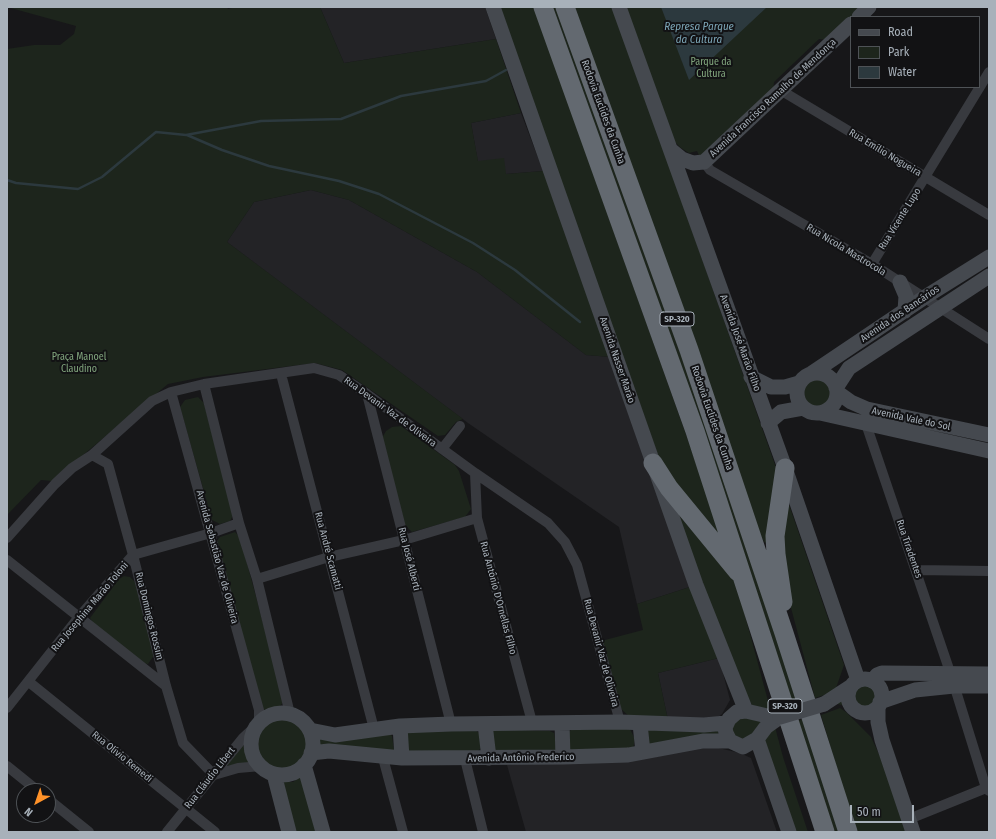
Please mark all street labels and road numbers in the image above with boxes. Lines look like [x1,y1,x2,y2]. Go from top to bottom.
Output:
street label: Avenida Francisco Ramalho de Mendonça [707,36,839,160]
street label: Rodovia Euclides da Cunha [579,58,627,166]
street label: Rua Emílio Nogueira [847,127,923,179]
street label: Rua Vicente Lupo [876,186,924,252]
street label: Rua Nicola Mastrocola [804,222,888,278]
street label: Avenida dos Bancários [858,283,942,345]
street label: Avenida José Marão Filho [717,293,763,393]
road number: SP-320 [660,312,694,326]
street label: Avenida Nasser Marão [597,315,637,405]
street label: Rodovia Euclides da Cunha [688,364,736,472]
street label: Rua Devanir Vaz de Oliveira [341,374,439,450]
street label: Avenida Vale do Sol [871,405,951,433]
street label: Avenida Sebastião Vaz de Oliveira [193,489,241,625]
street label: Rua André Scamatti [312,511,344,591]
street label: Rua Tiradentes [893,518,925,580]
street label: Rua José Alberti [395,526,423,592]
street label: Rua Antônio D'Ornellas Filho [477,540,519,656]
street label: Rua Josephina Marão Toloni [49,560,131,654]
street label: Rua Domingos Rossim [132,571,166,661]
street label: Rua Devanir Vaz de Oliveira [581,598,621,708]
road number: SP-320 [768,699,802,713]
street label: Rua Olívio Remedi [89,729,155,785]
street label: Rua Cláudio Libert [182,745,238,811]
street label: Avenida Antônio Frederico [467,751,575,765]

